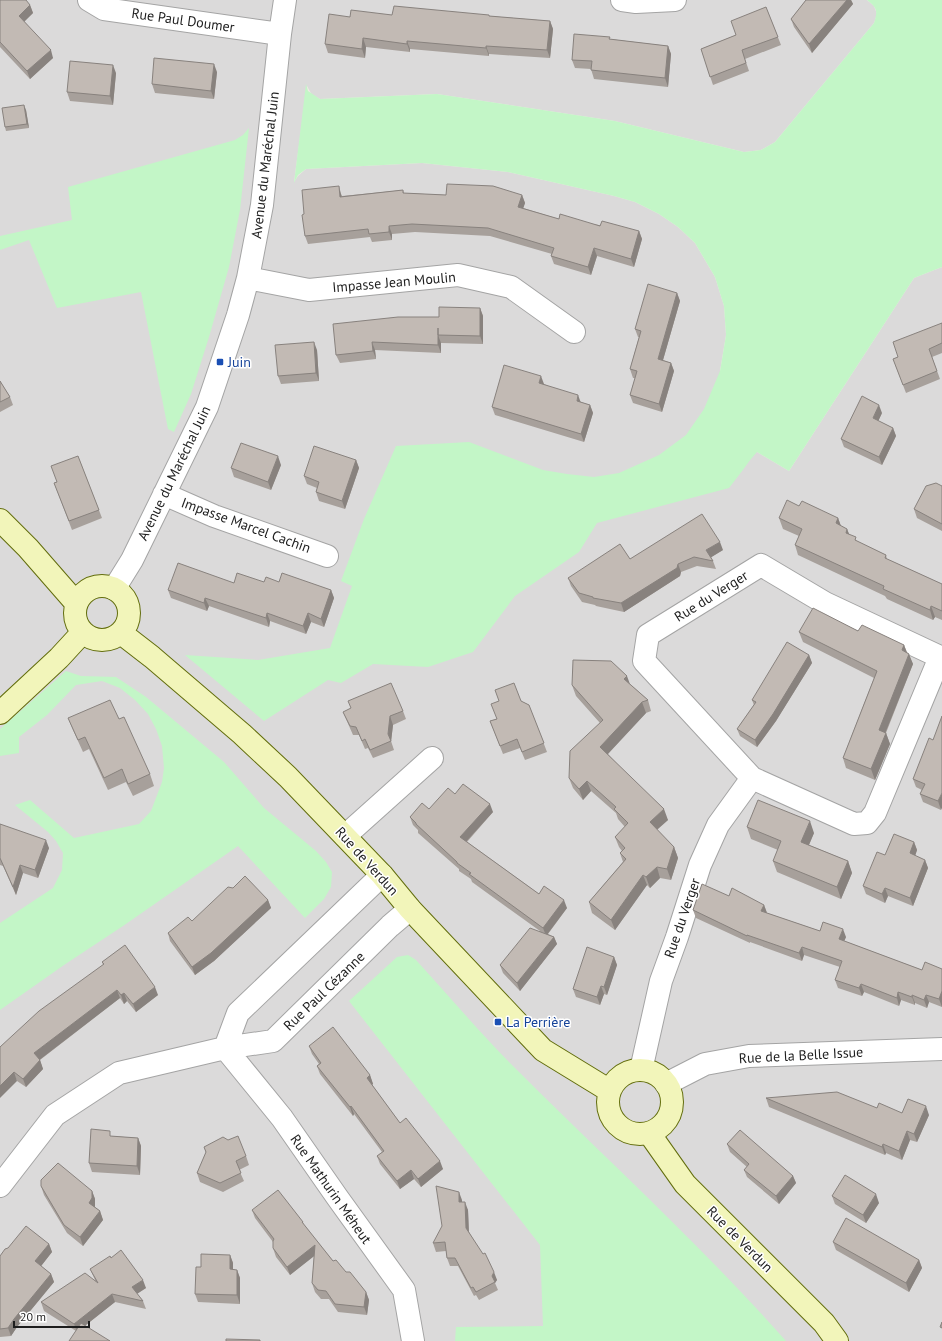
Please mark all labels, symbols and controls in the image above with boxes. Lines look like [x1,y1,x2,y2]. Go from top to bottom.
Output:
street label: Rue Paul Doumer [130,4,236,36]
street label: Avenue du Maréchal Juin [247,91,283,239]
street label: Impasse Jean Moulin [332,268,456,296]
place label: Juin [227,353,251,371]
marker: Juin [215,357,225,367]
street label: Avenue du Maréchal Juin [134,403,214,543]
street label: Impasse Marcel Cachin [179,493,313,557]
street label: Rue du Verger [671,566,751,626]
street label: Rue de Verdun [331,823,403,899]
street label: Rue du Verger [660,875,704,960]
street label: Rue Paul Cézanne [279,948,369,1034]
place label: La Perrière [506,1013,570,1031]
marker: La Perrière [493,1017,503,1027]
street label: Rue de la Belle Issue [738,1043,864,1067]
street label: Rue Mathurin Méheut [286,1131,376,1247]
street label: Rue de Verdun [703,1202,777,1276]
scale bar [14,1303,89,1329]
text: 20 m [20,1309,46,1324]

